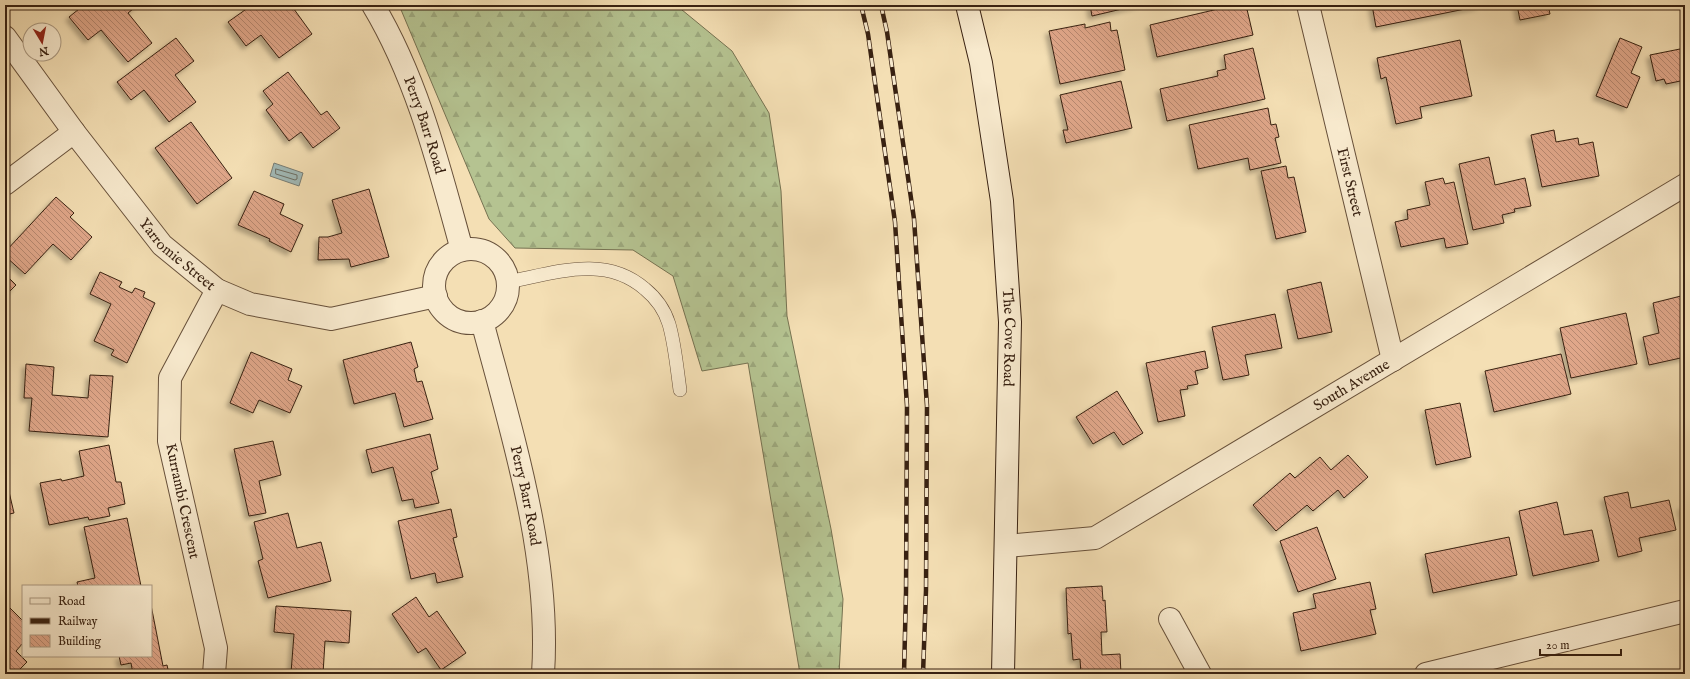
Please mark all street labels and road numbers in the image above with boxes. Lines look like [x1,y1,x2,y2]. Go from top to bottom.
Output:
street label: Perry Barr Road [399,74,450,177]
street label: First Street [1332,146,1367,218]
street label: Yarromie Street [135,214,219,295]
street label: The Cove Road [998,288,1019,388]
street label: South Avenue [1310,355,1393,415]
street label: Kurrambi Crescent [161,442,204,561]
street label: Perry Barr Road [506,444,545,548]

